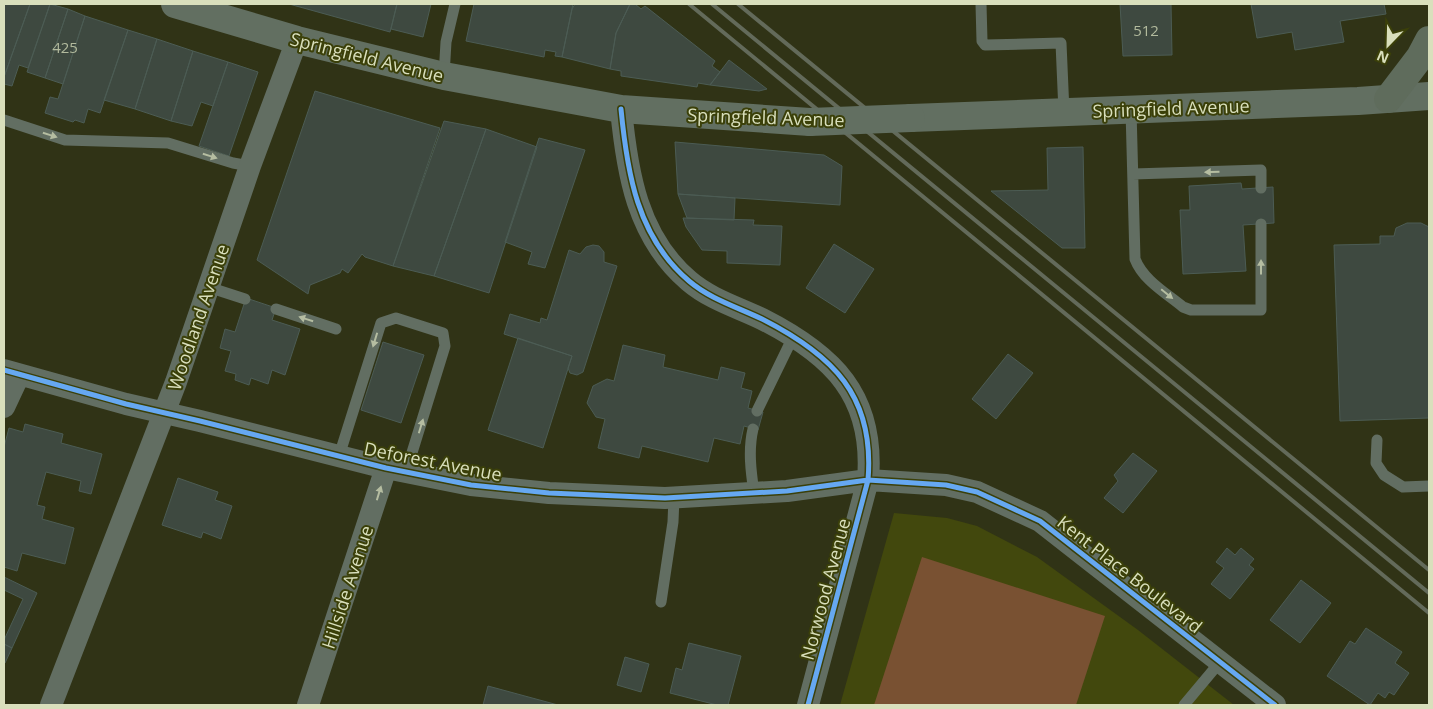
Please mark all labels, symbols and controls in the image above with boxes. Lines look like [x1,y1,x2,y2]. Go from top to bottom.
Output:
house number: 512 [1133,20,1159,40]
north arrow [1363,20,1413,70]
street label: Springfield Avenue [288,26,446,88]
house number: 425 [52,37,78,57]
text: N [1374,46,1392,68]
street label: Springfield Avenue [1092,93,1250,123]
street label: Springfield Avenue [687,102,845,132]
one-way arrow [43,131,58,139]
one-way arrow [202,153,217,160]
one-way arrow [1204,168,1220,176]
street label: Woodland Avenue [162,241,234,393]
one-way arrow [1257,259,1265,275]
one-way arrow [1160,289,1173,300]
one-way arrow [298,315,313,322]
one-way arrow [371,333,379,348]
one-way arrow [418,418,426,433]
street label: Deforest Avenue [362,436,504,486]
one-way arrow [375,485,383,500]
street label: Kent Place Boulevard [1053,510,1207,638]
street label: Norwood Avenue [795,516,855,662]
street label: Hillside Avenue [316,522,378,652]

